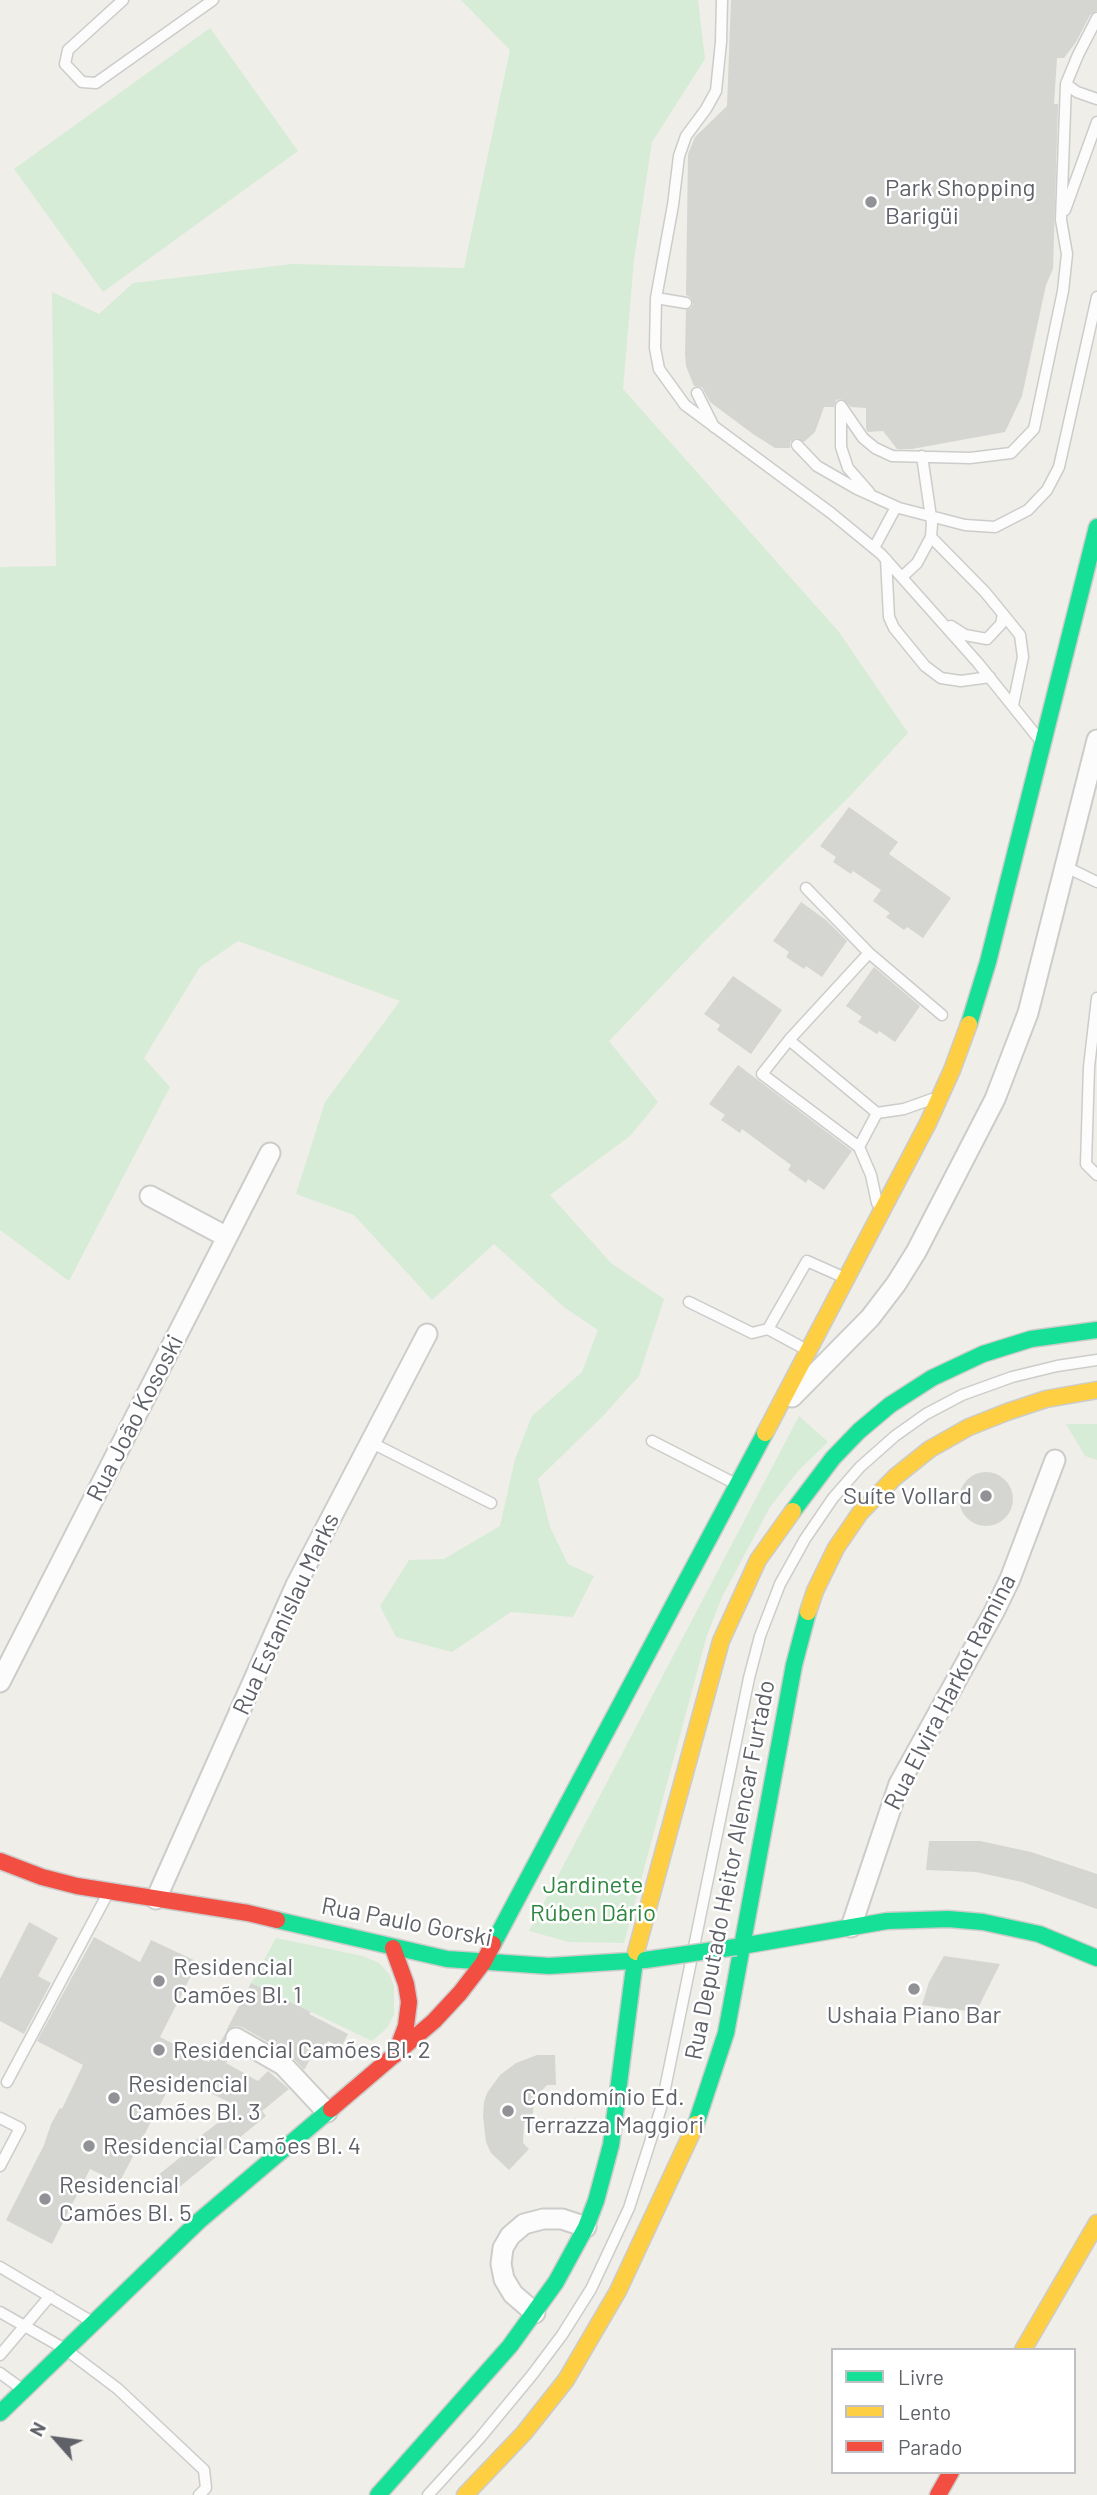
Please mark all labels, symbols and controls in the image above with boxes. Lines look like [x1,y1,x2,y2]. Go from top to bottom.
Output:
place label: Park Shopping Barigüi [885,174,1035,230]
marker: Park Shopping Barigüi [863,194,879,210]
street label: Rua João Kososki [81,1330,189,1506]
place label: Suíte Vollard [843,1482,972,1510]
marker: Suíte Vollard [978,1488,994,1504]
street label: Rua Estanislau Marks [227,1509,345,1719]
street label: Rua Elvira Harkot Ramina [878,1569,1022,1815]
street label: Rua Deputado Heitor Alencar Furtado [679,1678,781,2062]
park label: Jardinete Rúben Dário [530,1871,656,1927]
street label: Rua Paulo Gorski [319,1891,495,1953]
place label: Residencial Camões Bl. 1 [173,1953,302,2009]
marker: Residencial Camões Bl. 1 [151,1973,167,1989]
marker: Ushaia Piano Bar [906,1981,922,1997]
place label: Ushaia Piano Bar [827,2001,1001,2029]
place label: Residencial Camões Bl. 2 [173,2036,431,2064]
marker: Residencial Camões Bl. 2 [151,2042,167,2058]
place label: Residencial Camões Bl. 3 [128,2070,261,2126]
place label: Condomínio Ed. Terrazza Maggiori [522,2083,704,2139]
marker: Residencial Camões Bl. 3 [106,2090,122,2106]
marker: Condomínio Ed. Terrazza Maggiori [500,2103,516,2119]
place label: Residencial Camões Bl. 4 [103,2132,361,2160]
marker: Residencial Camões Bl. 4 [81,2138,97,2154]
place label: Residencial Camões Bl. 5 [59,2171,192,2227]
marker: Residencial Camões Bl. 5 [37,2191,53,2207]
legend [831,2348,1076,2474]
text: Livre [898,2364,944,2389]
text: Lento [898,2399,951,2424]
north arrow [21,2404,91,2474]
text: N [24,2418,50,2440]
text: Parado [898,2434,962,2459]

